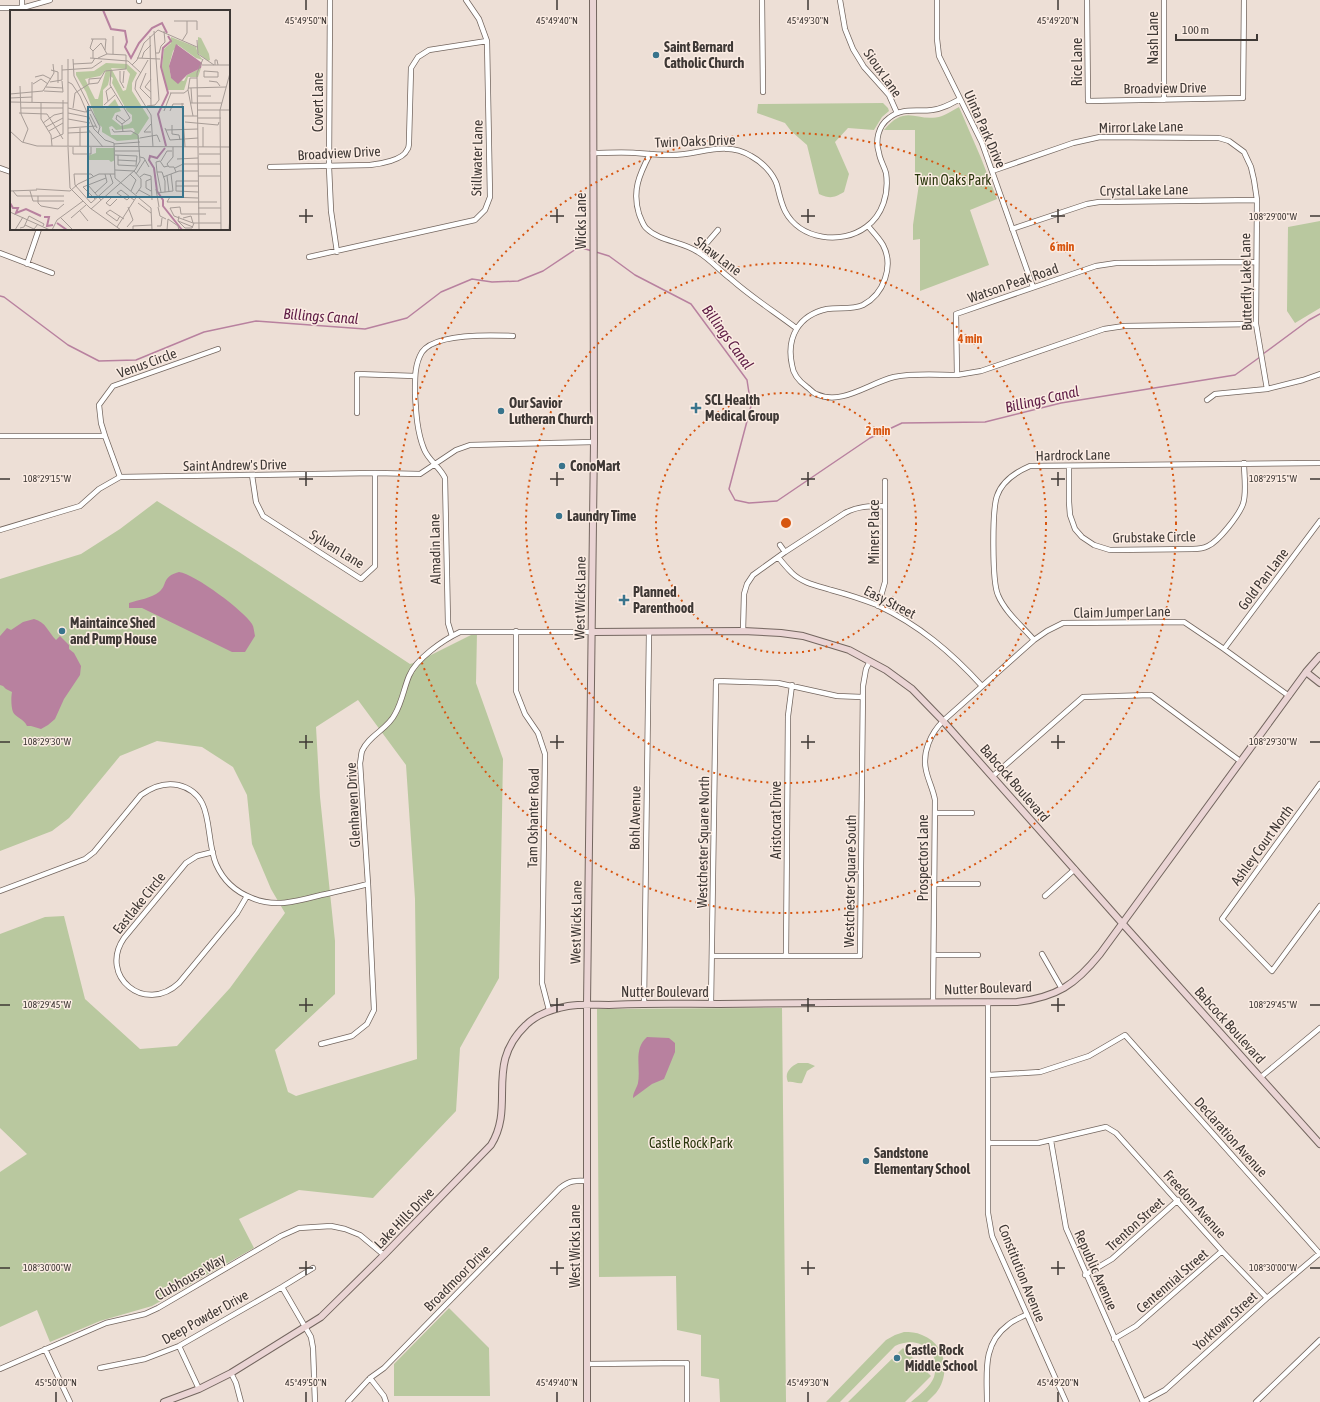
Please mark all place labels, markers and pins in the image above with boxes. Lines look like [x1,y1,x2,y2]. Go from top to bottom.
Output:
place label: Saint Bernard Catholic Church [664,39,744,71]
marker: Saint Bernard Catholic Church [651,50,661,60]
place label: SCL Health Medical Group [705,392,780,424]
place label: Our Savior Lutheran Church [509,395,594,427]
marker: SCL Health Medical Group [690,402,702,414]
marker: Our Savior Lutheran Church [496,406,506,416]
place label: ConoMart [570,458,620,474]
marker: ConoMart [557,461,567,471]
place label: Laundry Time [567,508,636,524]
marker: Laundry Time [554,511,564,521]
centre of rings [779,516,793,530]
place label: Planned Parenthood [633,584,694,616]
marker: Planned Parenthood [618,594,630,606]
place label: Maintaince Shed and Pump House [70,615,157,647]
marker: Maintaince Shed and Pump House [57,626,67,636]
place label: Sandstone Elementary School [874,1145,970,1177]
marker: Sandstone Elementary School [861,1156,871,1166]
place label: Castle Rock Middle School [905,1342,978,1374]
marker: Castle Rock Middle School [892,1353,902,1363]

